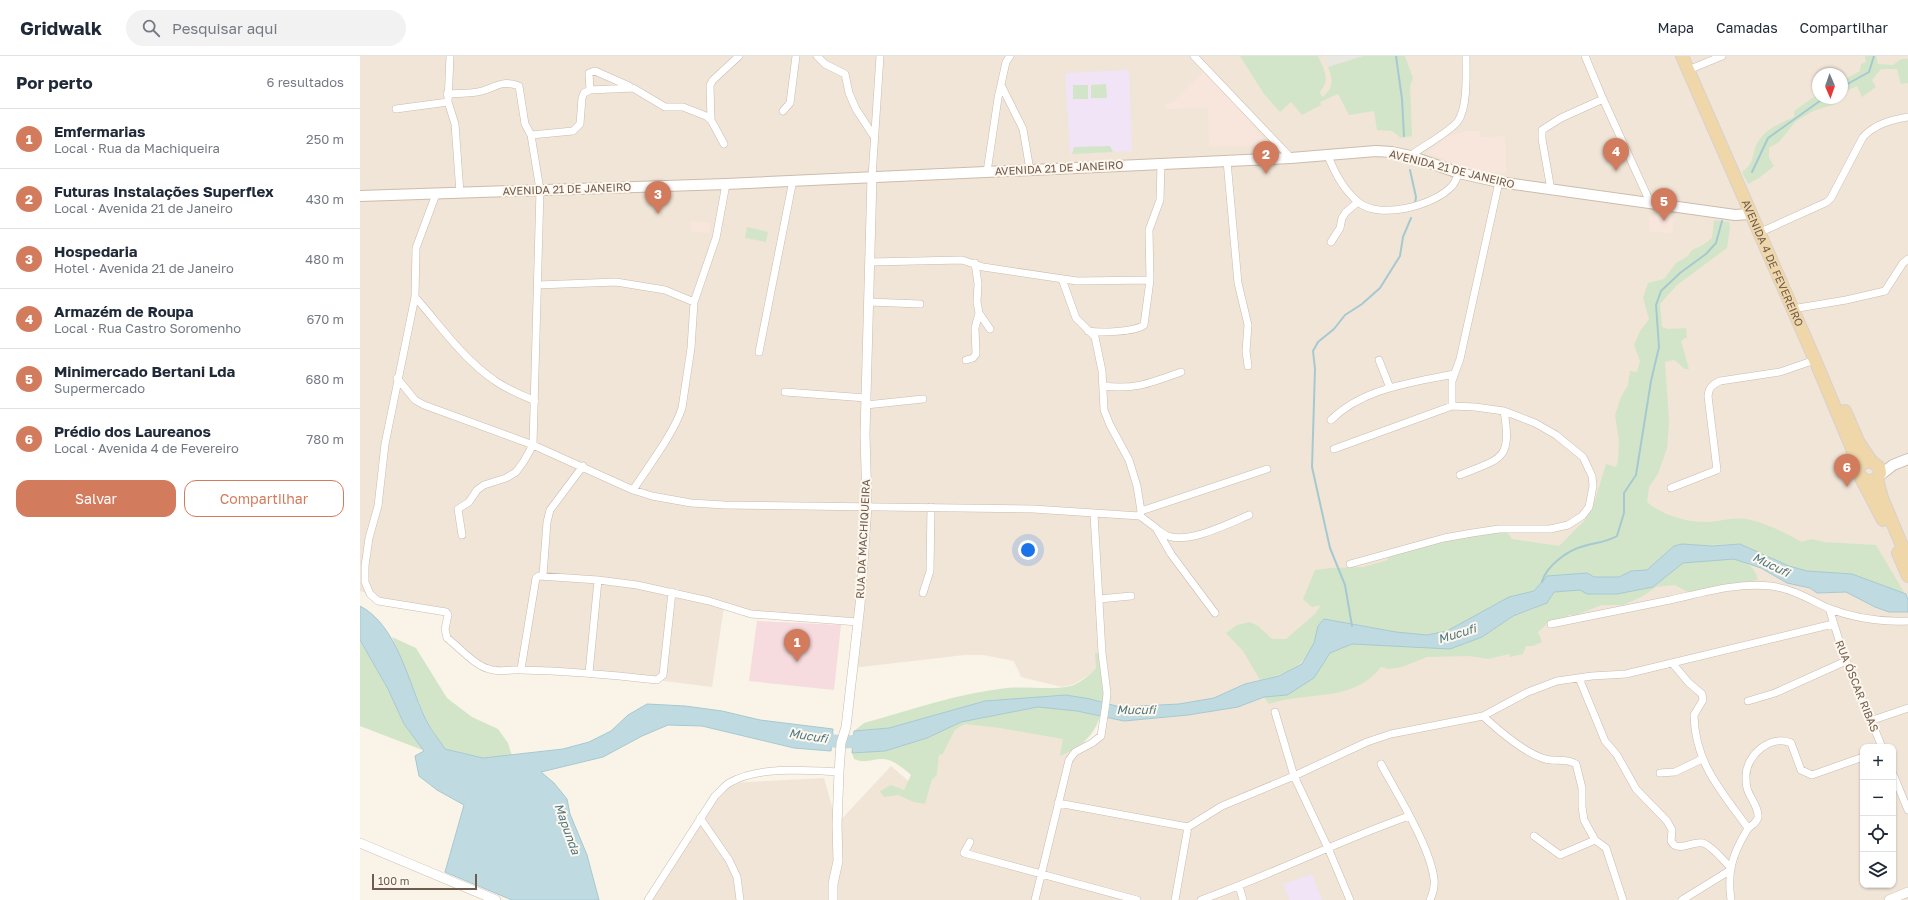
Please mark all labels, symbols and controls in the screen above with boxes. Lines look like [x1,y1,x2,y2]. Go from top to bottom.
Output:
search box [126,10,406,46]
text: Gridwalk [20,16,102,39]
icon: search [140,17,162,39]
text: Pesquisar aqui [172,19,277,37]
text: Mapa [1657,19,1694,36]
text: Camadas [1716,19,1778,36]
text: Compartilhar [1800,19,1888,36]
north arrow [1812,68,1848,104]
text: Por perto [16,72,93,93]
text: 6 resultados [267,74,344,90]
text: Emfermarias [54,122,145,140]
text: 1 [26,131,32,147]
text: 250 m [306,131,344,147]
pin: 4 [1603,138,1629,171]
text: Local · Rua da Machiqueira [54,140,220,156]
pin: 2 [1253,141,1279,174]
street label: AVENIDA 21 DE JANEIRO [1388,147,1516,190]
street label: AVENIDA 21 DE JANEIRO [994,158,1124,177]
street label: AVENIDA 21 DE JANEIRO [502,180,632,197]
pin: 3 [645,181,671,214]
text: Futuras Instalações Superflex [54,182,274,200]
pin: 5 [1651,188,1677,221]
text: 2 [25,191,33,207]
text: 430 m [306,191,344,207]
street label: AVENIDA 4 DE FEVEREIRO [1740,197,1807,328]
text: Local · Avenida 21 de Janeiro [54,200,233,216]
text: Hospedaria [54,242,137,260]
text: 3 [25,251,33,267]
text: 480 m [305,251,344,267]
text: Hotel · Avenida 21 de Janeiro [54,260,234,276]
text: Armazém de Roupa [54,302,194,320]
text: 4 [25,311,33,327]
text: 670 m [306,311,344,327]
text: Local · Rua Castro Soromenho [54,320,241,336]
text: Minimercado Bertani Lda [54,362,235,380]
text: 5 [25,371,33,387]
text: 680 m [305,371,344,387]
text: Supermercado [54,380,145,396]
text: Prédio dos Laureanos [54,422,211,440]
text: 6 [25,431,33,447]
text: 780 m [306,431,344,447]
text: Local · Avenida 4 de Fevereiro [54,440,239,456]
pin: 6 [1834,454,1860,487]
street label: RUA DA MACHIQUEIRA [853,478,872,599]
button: Salvar [16,480,176,517]
button: Compartilhar [184,480,344,517]
your location [1018,540,1038,560]
water label: Mucufi [1750,549,1794,581]
water label: Mucufi [1436,620,1479,646]
pin: 1 [784,629,810,662]
street label: RUA ÓSCAR RIBAS [1833,638,1882,734]
water label: Mucufi [1117,702,1157,717]
water label: Mucufi [788,725,830,746]
map controls [1860,744,1896,888]
button: + [1860,744,1896,780]
button: − [1860,780,1896,816]
water label: Mapunda [551,801,584,858]
button: locate [1860,816,1896,852]
button: layers [1860,852,1896,888]
scale bar [372,872,477,891]
text: 100 m [378,874,409,887]

